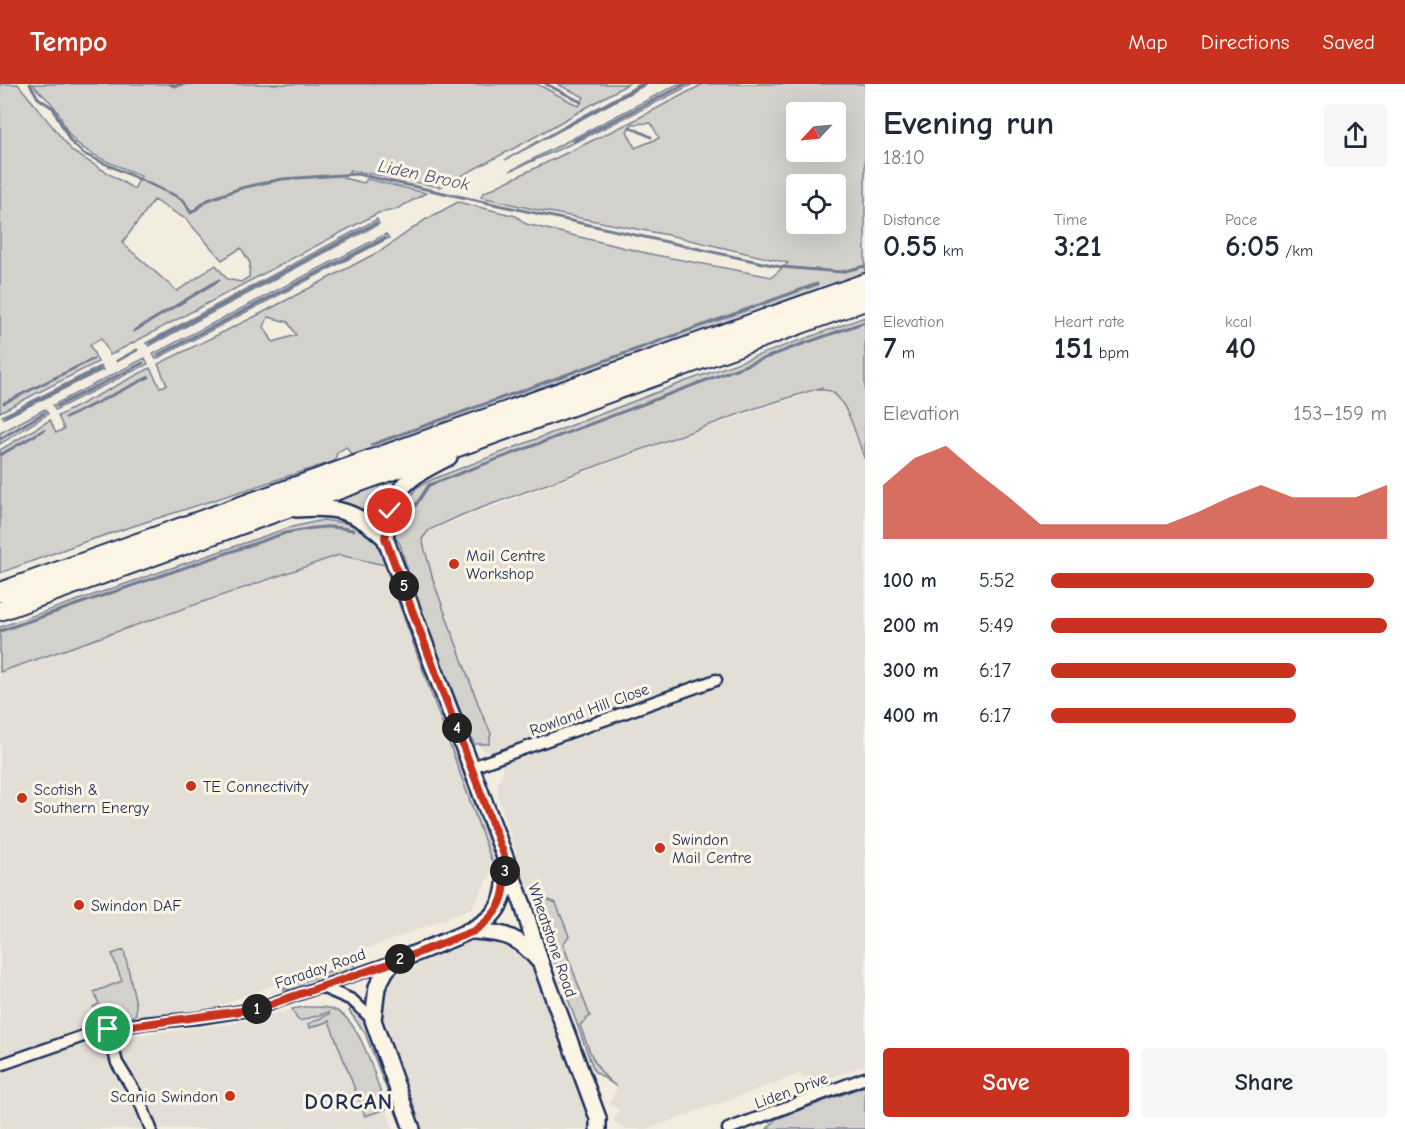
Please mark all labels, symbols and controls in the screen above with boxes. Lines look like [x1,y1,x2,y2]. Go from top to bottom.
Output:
text: Tempo [30,26,108,58]
text: Map [1128,30,1168,54]
text: Directions [1201,30,1290,54]
text: Saved [1323,30,1375,54]
north arrow [786,102,846,162]
map controls [786,102,846,234]
text: Evening run [883,104,1054,142]
button: share [1324,104,1387,167]
text: 18:10 [883,146,925,169]
water label: Liden Brook [376,156,472,195]
button: locate [786,174,846,234]
text: Distance [883,211,940,229]
text: Time [1054,211,1087,229]
text: Pace [1225,211,1257,229]
text: 0.55 [883,229,937,264]
text: 3:21 [1054,229,1102,264]
text: 6:05 [1225,229,1280,264]
text: km [937,242,964,260]
text: /km [1280,242,1313,260]
text: Elevation [883,313,944,331]
text: Heart rate [1054,313,1125,331]
text: kcal [1225,313,1252,331]
text: 7 [883,331,897,366]
text: 151 [1054,331,1094,366]
text: 40 [1225,331,1256,366]
text: m [897,344,915,362]
text: bpm [1094,344,1129,362]
text: Elevation [883,402,960,425]
text: 153–159 m [1294,402,1387,425]
pin [364,485,415,536]
icon: check [373,494,406,527]
place label: Mail Centre Workshop [466,547,545,583]
marker: Mail Centre Workshop [447,557,461,571]
text: 100 m [883,569,937,592]
text: 5:52 [979,569,1015,592]
pin: 5 [389,571,419,601]
text: 5 [400,577,408,595]
text: 200 m [883,614,939,637]
text: 5:49 [979,614,1014,637]
text: 300 m [883,659,939,682]
text: 6:17 [979,659,1011,682]
street label: Rowland Hill Close [527,680,651,740]
text: 400 m [883,704,938,727]
text: 6:17 [979,704,1011,727]
pin: 4 [442,713,472,743]
text: 4 [453,719,461,737]
place label: TE Connectivity [203,778,309,796]
marker: TE Connectivity [184,779,198,793]
place label: Scotish & Southern Energy [34,781,150,817]
marker: Scotish & Southern Energy [15,791,29,805]
place label: Swindon Mail Centre [672,831,751,867]
marker: Swindon Mail Centre [653,841,667,855]
pin: 3 [490,856,520,886]
text: 3 [501,862,509,880]
street label: Wheatstone Road [524,881,580,1000]
place label: Swindon DAF [91,897,182,915]
marker: Swindon DAF [72,898,86,912]
pin: 2 [385,944,415,974]
street label: Faraday Road [273,945,368,993]
text: 2 [396,950,404,968]
pin: 1 [242,994,272,1024]
text: 1 [254,1000,260,1018]
pin [82,1003,133,1054]
icon: arrive [91,1012,124,1045]
button: Save [883,1048,1129,1117]
button: Share [1141,1048,1387,1117]
street label: Liden Drive [752,1069,830,1113]
place label: Scania Swindon [110,1088,218,1106]
marker: Scania Swindon [223,1089,237,1103]
district label: DORCAN [304,1089,394,1115]

